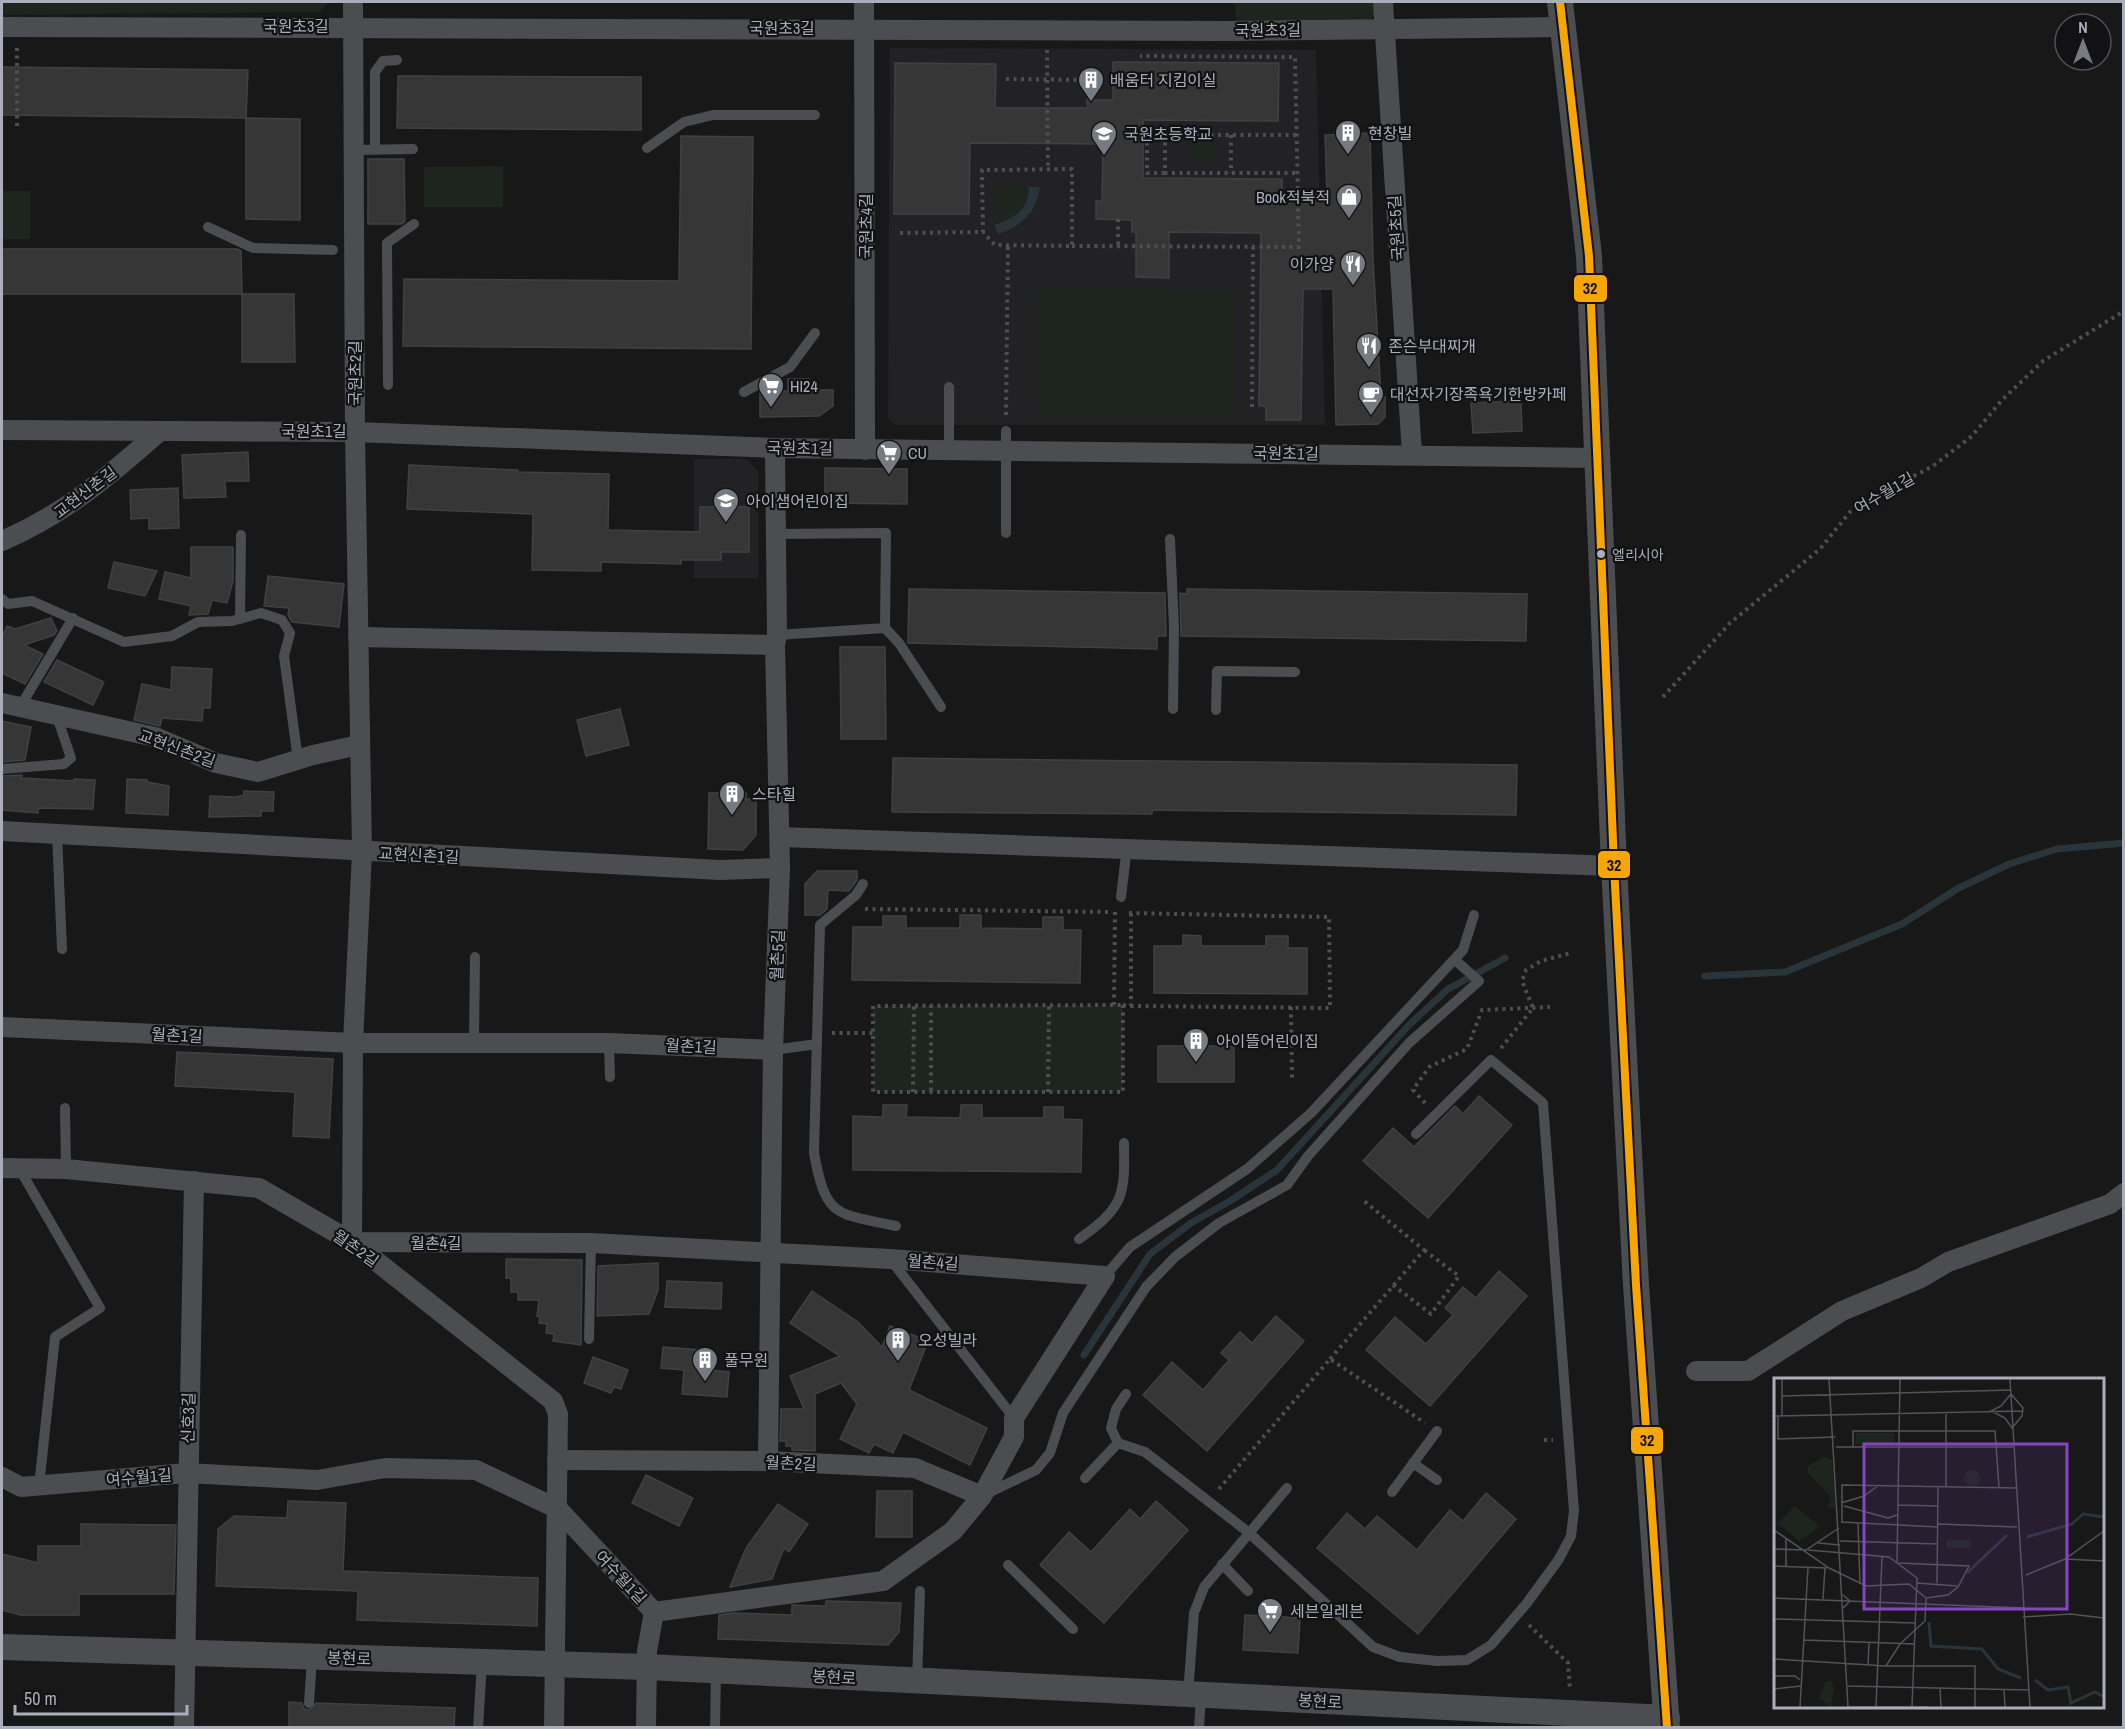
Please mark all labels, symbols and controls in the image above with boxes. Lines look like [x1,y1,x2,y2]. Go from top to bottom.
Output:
north arrow [2053,12,2113,72]
street label: 국원초3길 [263,15,329,37]
text: N [2078,16,2088,38]
street label: 국원초3길 [749,17,815,39]
street label: 국원초3길 [1235,18,1301,42]
building icon: 배움터 지킴이실 [1076,65,1106,103]
place label: 배움터 지킴이실 [1110,69,1217,91]
building icon: 현창빌 [1333,118,1363,156]
school or university icon: 국원초등학교 [1089,119,1119,157]
place label: 현창빌 [1368,122,1412,144]
place label: 국원초등학교 [1124,123,1212,145]
shop icon: Book적북적 [1334,182,1364,220]
place label: Book적북적 [1256,186,1330,208]
street label: 국원초4길 [855,193,877,259]
street label: 국원초5길 [1383,194,1409,262]
restaurant icon: 이가양 [1338,249,1368,287]
place label: 이가양 [1290,253,1334,275]
line badge: 32 [1573,274,1608,303]
text: 32 [1583,277,1597,299]
restaurant icon: 존슨부대찌개 [1354,331,1384,369]
place label: 존슨부대찌개 [1388,335,1476,357]
street label: 국원초2길 [344,340,366,406]
supermarket icon: HI24 [756,371,786,409]
place label: HI24 [790,375,818,397]
cafe icon: 대선자기장족욕기한방카페 [1356,379,1386,417]
place label: 대선자기장족욕기한방카페 [1390,383,1567,405]
street label: 국원초1길 [281,420,347,442]
street label: 국원초1길 [767,436,833,460]
supermarket icon: CU [874,438,904,476]
street label: 국원초1길 [1253,441,1319,465]
place label: CU [908,442,927,464]
street label: 교현신촌길 [49,461,121,523]
street label: 여수월1길 [1850,467,1918,519]
school or university icon: 아이샘어린이집 [711,486,741,524]
place label: 아이샘어린이집 [746,490,849,512]
place label: 엘리시아 [1612,546,1664,564]
marker: 엘리시아 [1595,548,1607,560]
street label: 교현신촌2길 [135,724,219,772]
building icon: 스타힐 [717,779,747,817]
place label: 스타힐 [752,783,796,805]
street label: 교현신촌1길 [378,842,460,868]
line badge: 32 [1597,850,1631,879]
text: 32 [1607,854,1621,876]
street label: 월촌5길 [765,929,789,981]
street label: 월촌1길 [151,1023,203,1047]
building icon: 아이뜰어린이집 [1181,1026,1211,1064]
place label: 아이뜰어린이집 [1216,1030,1319,1052]
street label: 월촌1길 [665,1034,717,1058]
street label: 월촌2길 [329,1224,383,1272]
street label: 월촌4길 [410,1232,462,1254]
street label: 월촌4길 [907,1249,959,1275]
building icon: 오성빌라 [883,1325,913,1363]
place label: 오성빌라 [918,1329,977,1351]
building icon: 풀무원 [690,1345,720,1383]
place label: 풀무원 [724,1349,768,1371]
inset map [1774,1378,2104,1708]
street label: 신호3길 [177,1392,199,1444]
line badge: 32 [1630,1426,1664,1455]
text: 32 [1640,1429,1654,1451]
street label: 월촌2길 [765,1451,817,1475]
street label: 여수월1길 [105,1463,173,1491]
street label: 여수월1길 [590,1545,652,1609]
supermarket icon: 세븐일레븐 [1255,1596,1285,1634]
place label: 세븐일레븐 [1290,1600,1364,1622]
street label: 봉현로 [327,1646,372,1670]
street label: 봉현로 [811,1665,857,1689]
scale bar [15,1678,188,1716]
text: 50 m [24,1686,57,1711]
street label: 봉현로 [1297,1689,1343,1713]

